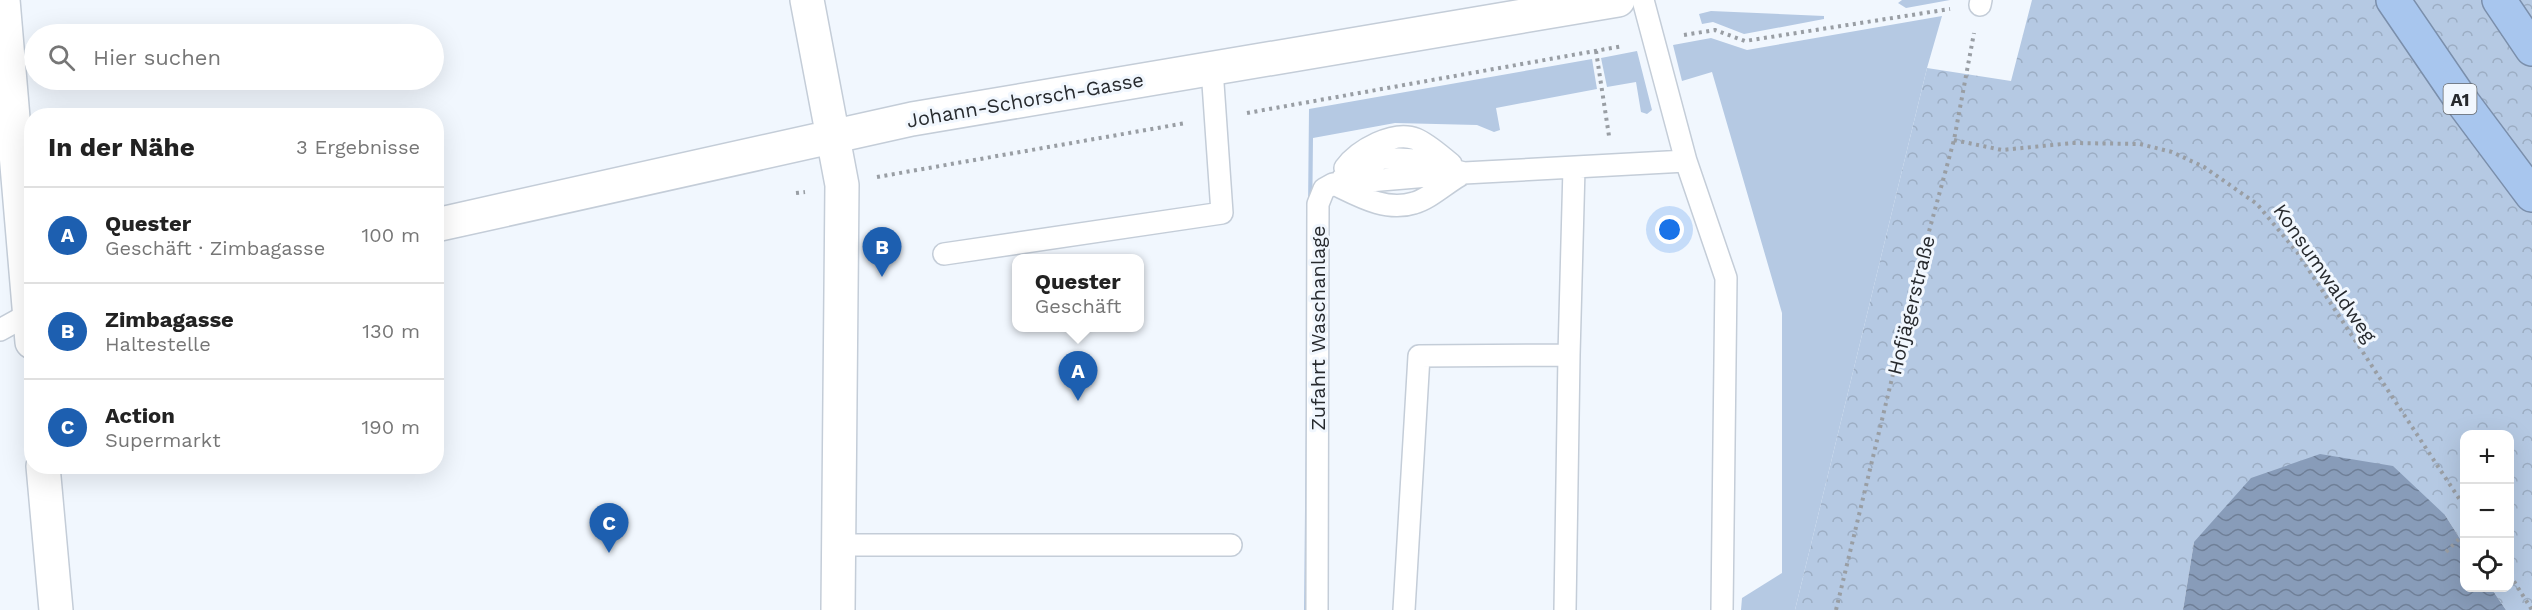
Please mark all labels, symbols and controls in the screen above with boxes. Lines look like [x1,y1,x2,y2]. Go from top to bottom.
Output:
search box [24,24,444,90]
icon: search [45,41,78,74]
text: Hier suchen [93,45,221,70]
street label: Johann-Schorsch-Gasse [905,67,1145,133]
road number: A1 [2444,84,2476,114]
text: In der Nähe [48,132,195,162]
text: 3 Ergebnisse [296,135,420,159]
street label: Konsumwaldweg [2268,199,2382,347]
text: Quester [105,211,191,236]
your location [1655,215,1684,244]
text: A [61,223,74,247]
text: 100 m [361,223,420,247]
street label: Zufahrt Waschanlage [1306,226,1330,430]
pin: B [862,228,902,277]
street label: Hofjägerstraße [1882,233,1940,377]
text: Geschäft · Zimbagasse [105,236,325,260]
popup [1012,254,1144,332]
text: Quester [1035,269,1121,294]
text: Geschäft [1035,294,1121,318]
text: Zimbagasse [105,307,234,332]
text: B [61,319,74,343]
text: 130 m [362,319,420,343]
text: Haltestelle [105,332,211,356]
pin: A [1058,352,1098,401]
text: Action [105,403,175,428]
text: C [61,415,74,439]
text: 190 m [362,415,420,439]
text: Supermarkt [105,428,221,452]
map controls [2460,430,2514,592]
button: + [2460,430,2514,484]
button: − [2460,484,2514,538]
pin: C [590,504,628,553]
button: locate [2460,538,2514,592]

